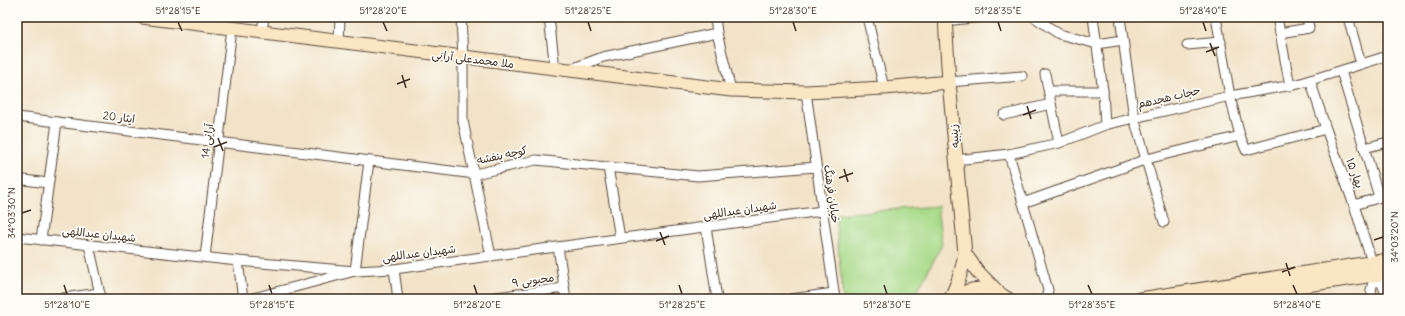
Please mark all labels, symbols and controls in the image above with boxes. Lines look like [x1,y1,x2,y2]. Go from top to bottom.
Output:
text: 51°28'15"E [155,4,201,17]
text: 51°28'20"E [359,4,407,17]
text: 51°28'25"E [565,4,611,17]
text: 51°28'30"E [769,4,817,17]
text: 51°28'35"E [975,4,1022,17]
text: 51°28'40"E [1179,4,1227,17]
street label: ملا محمدعلی آرانی [431,47,515,72]
street label: حجاب هجدهم [1136,83,1202,113]
street label: ایثار 20 [102,108,136,126]
street label: آرانی 14 [198,122,217,159]
street label: زینبیه [946,123,963,149]
street label: کوچه بنفشه [475,143,529,168]
street label: بهار ۱۵ [1342,156,1367,190]
street label: خیابان فرهنگ [820,164,843,224]
text: 34°03'30"N [5,187,18,239]
street label: شهیدان عبداللهی [702,198,778,223]
text: 34°03'20"N [1388,211,1401,263]
street label: شهیدان عبداللهی [61,223,137,246]
street label: شهیدان عبداللهی [381,242,457,265]
street label: محبوبی ۹ [511,270,555,291]
text: 51°28'10"E [44,298,90,311]
text: 51°28'15"E [249,298,295,311]
text: 51°28'20"E [453,298,501,311]
text: 51°28'25"E [659,298,705,311]
text: 51°28'30"E [863,298,911,311]
text: 51°28'35"E [1069,298,1116,311]
text: 51°28'40"E [1273,298,1321,311]

